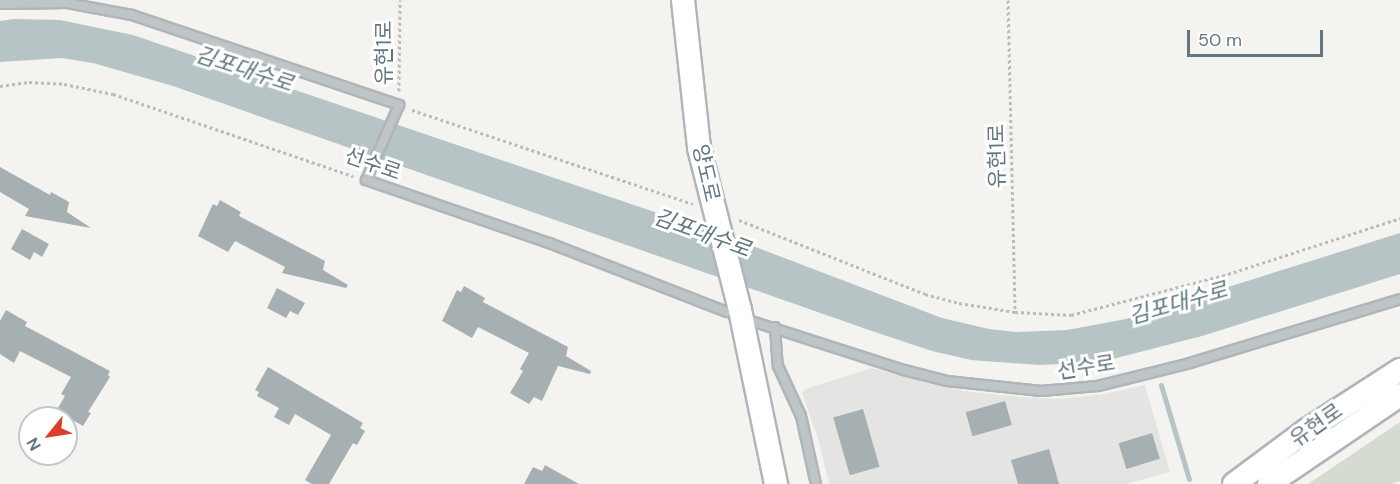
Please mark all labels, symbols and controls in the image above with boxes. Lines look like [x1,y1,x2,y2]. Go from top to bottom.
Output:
scale bar [1190,18,1326,56]
street label: 유현1로 [371,21,397,85]
text: 50 m [1198,28,1242,52]
water label: 김포대수로 [192,41,296,97]
street label: 유현1로 [984,124,1010,188]
street label: 양도로 [687,142,725,204]
street label: 선수로 [341,143,405,185]
water label: 김포대수로 [650,203,754,263]
water label: 김포대수로 [1126,276,1230,330]
street label: 선수로 [1055,350,1117,384]
street label: 유현로 [1285,398,1347,452]
north arrow [18,406,78,466]
text: N [22,434,46,455]

